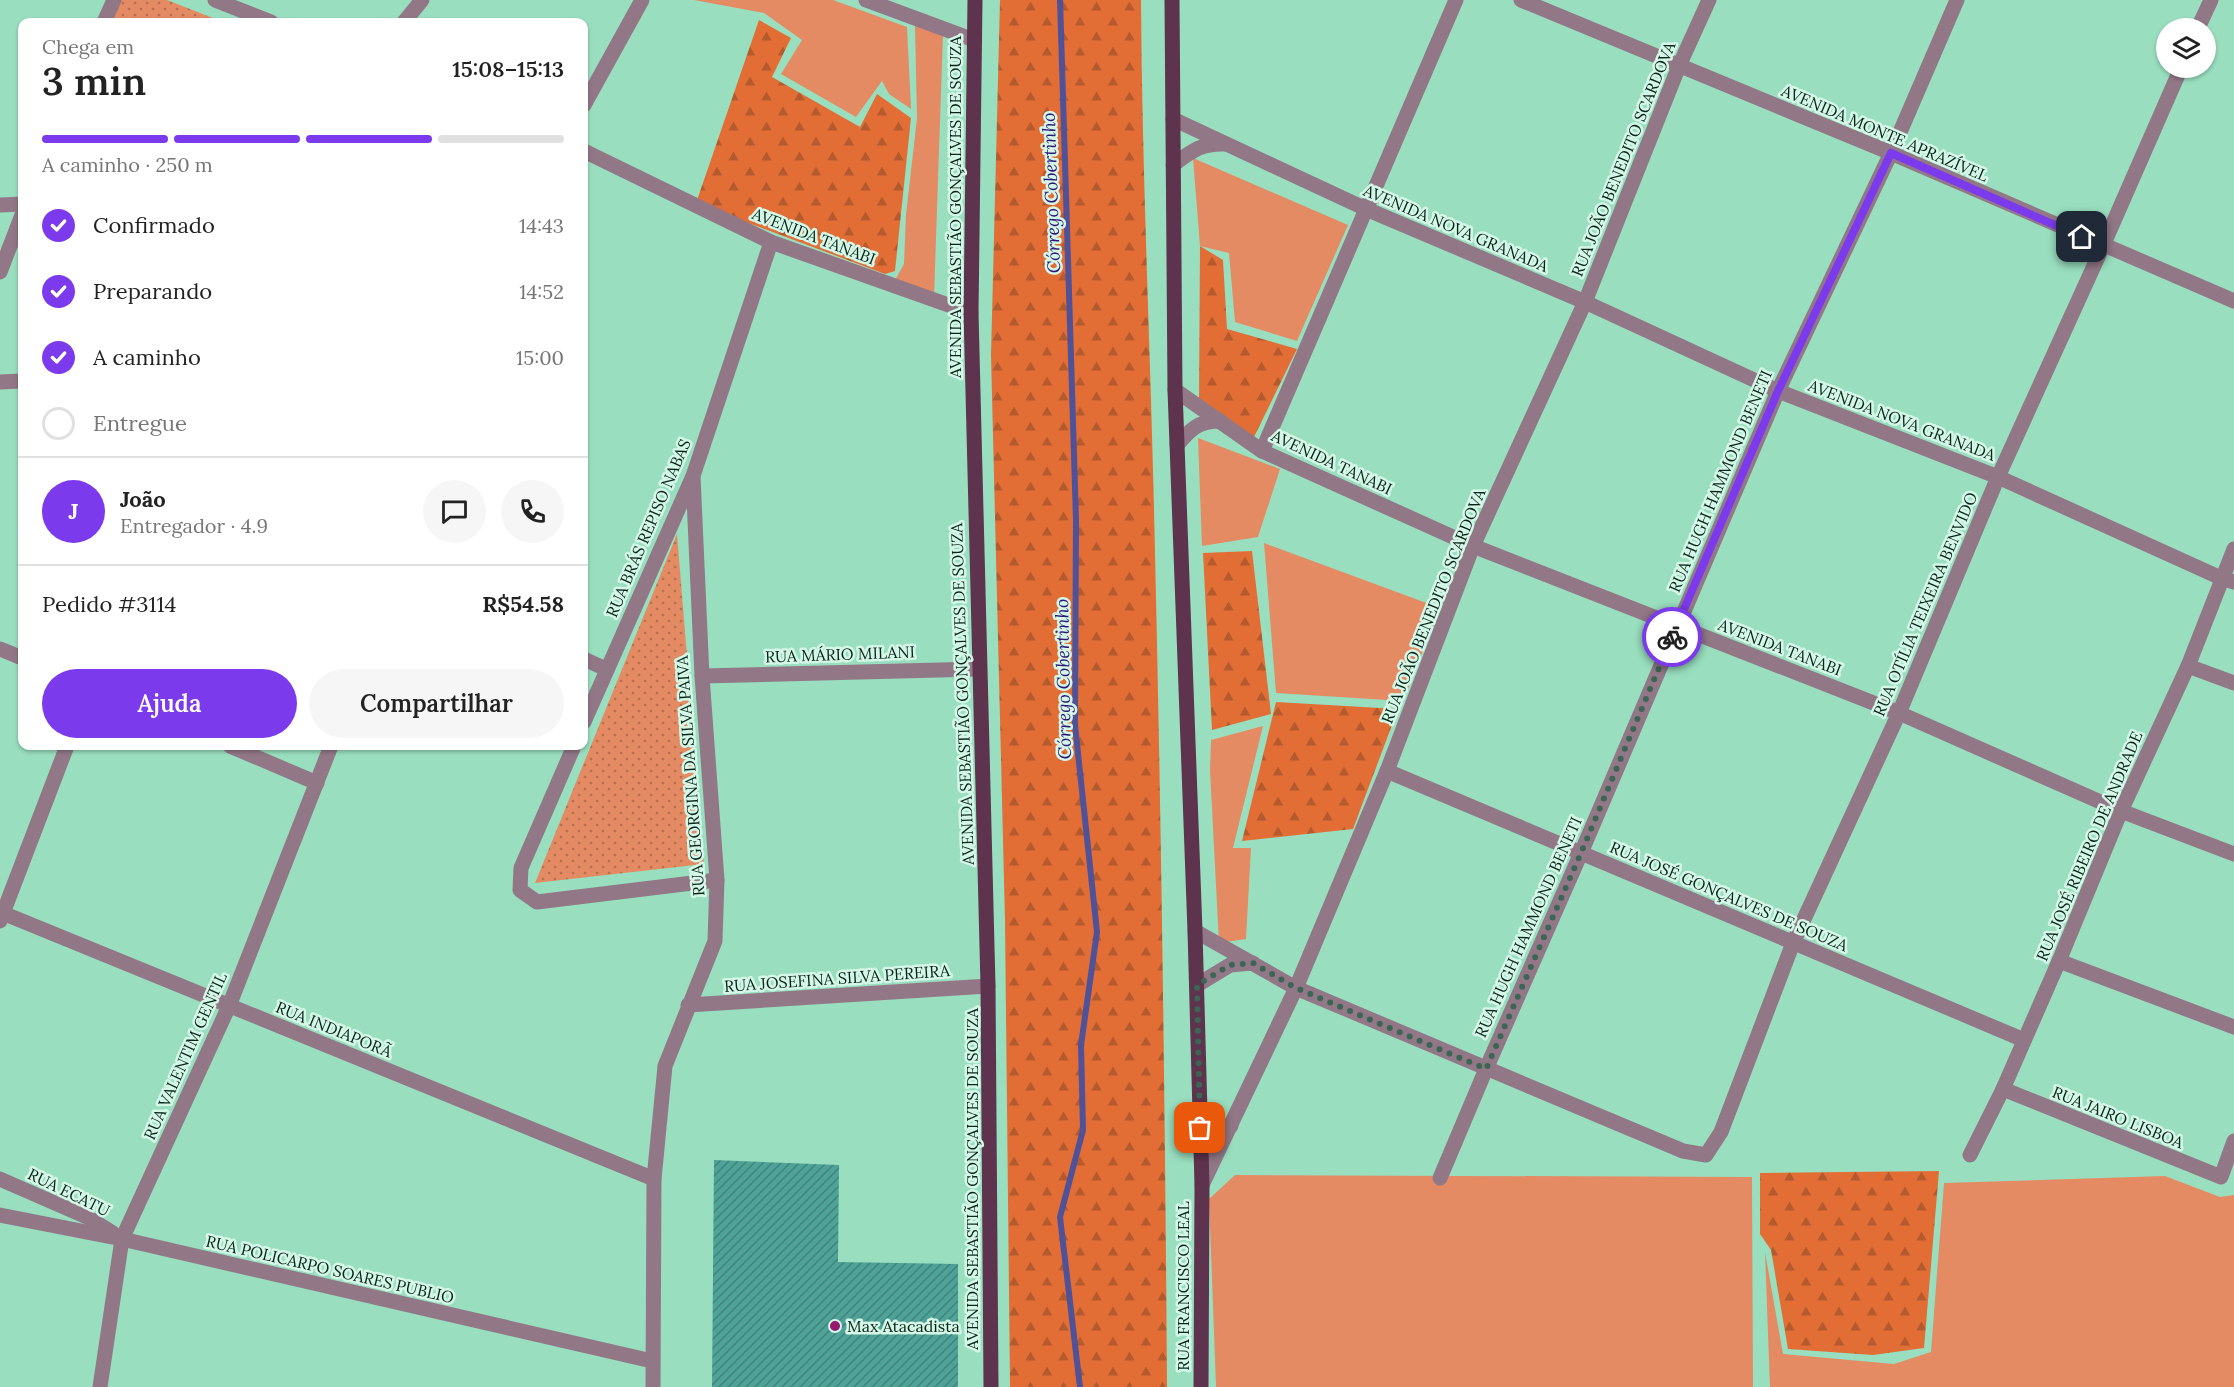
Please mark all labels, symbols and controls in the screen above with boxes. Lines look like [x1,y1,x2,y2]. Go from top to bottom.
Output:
map controls [2156,18,2216,78]
button: layers [2156,18,2216,78]
text: Chega em [42,34,134,59]
street label: AVENIDA SEBASTIÃO GONÇALVES DE SOUZA [945,35,965,379]
street label: RUA JOÃO BENEDITO SCARDOVA [1567,38,1680,279]
text: 15:08–15:13 [452,55,564,83]
text: 3 min [42,56,146,106]
street label: AVENIDA MONTE APRAZÍVEL [1778,80,1991,186]
water label: Córrego Cobertinho [1037,112,1065,274]
text: A caminho · 250 m [42,152,213,177]
street label: AVENIDA NOVA GRANADA [1360,180,1552,276]
street label: AVENIDA TANABI [749,203,878,269]
icon: check [42,209,75,242]
text: Confirmado [93,211,215,239]
pin [2056,211,2107,262]
text: 14:43 [519,213,564,238]
icon: home [2065,220,2098,253]
icon: check [42,275,75,308]
text: Preparando [93,277,212,305]
text: 14:52 [519,279,564,304]
icon: check [42,341,75,374]
text: A caminho [93,343,201,371]
text: 15:00 [516,345,564,370]
street label: RUA HUGH HAMMOND BENETI [1664,367,1776,595]
street label: AVENIDA NOVA GRANADA [1805,375,1999,465]
text: Entregue [93,409,187,437]
street label: AVENIDA TANABI [1268,425,1395,499]
street label: RUA BRÁS REPISO NABAS [601,436,695,620]
button: chat [423,480,486,543]
button: phone [501,480,564,543]
text: João [120,485,166,513]
street label: RUA JOÃO BENEDITO SCARDOVA [1377,485,1490,726]
street label: RUA OTÍLIA TEIXEIRA BENVIDO [1869,489,1981,719]
text: J [69,497,78,525]
text: Entregador · 4.9 [120,513,268,538]
street label: AVENIDA SEBASTIÃO GONÇALVES DE SOUZA [946,522,978,866]
text: Pedido #3114 [42,590,177,618]
text: R$54.58 [482,590,564,618]
water label: Córrego Cobertinho [1050,598,1076,760]
courier [1642,607,1702,667]
street label: AVENIDA TANABI [1715,614,1844,680]
icon: bike [1656,621,1689,654]
street label: RUA MÁRIO MILANI [765,641,915,667]
street label: RUA GEORGINA DA SILVA PAIVA [672,654,708,897]
button: Ajuda [42,669,297,738]
button: Compartilhar [309,669,564,738]
street label: RUA JOSÉ RIBEIRO DE ANDRADE [2031,728,2147,964]
street label: RUA HUGH HAMMOND BENETI [1470,814,1586,1040]
street label: RUA JOSÉ GONÇALVES DE SOUZA [1607,837,1852,956]
street label: RUA JOSEFINA SILVA PEREIRA [723,960,952,996]
street label: RUA VALENTIM GENTIL [139,969,231,1143]
street label: RUA INDIAPORÃ [273,997,396,1062]
street label: AVENIDA SEBASTIÃO GONÇALVES DE SOUZA [962,1007,982,1351]
street label: RUA JAIRO LISBOA [2049,1082,2187,1153]
pin [1174,1102,1225,1153]
icon: bag [1183,1111,1216,1144]
street label: RUA ECATU [25,1164,113,1220]
street label: RUA FRANCISCO LEAL [1173,1201,1193,1371]
street label: RUA POLICARPO SOARES PUBLIO [204,1231,456,1307]
place label: Max Atacadista [847,1316,960,1336]
marker: Max Atacadista [828,1319,842,1333]

